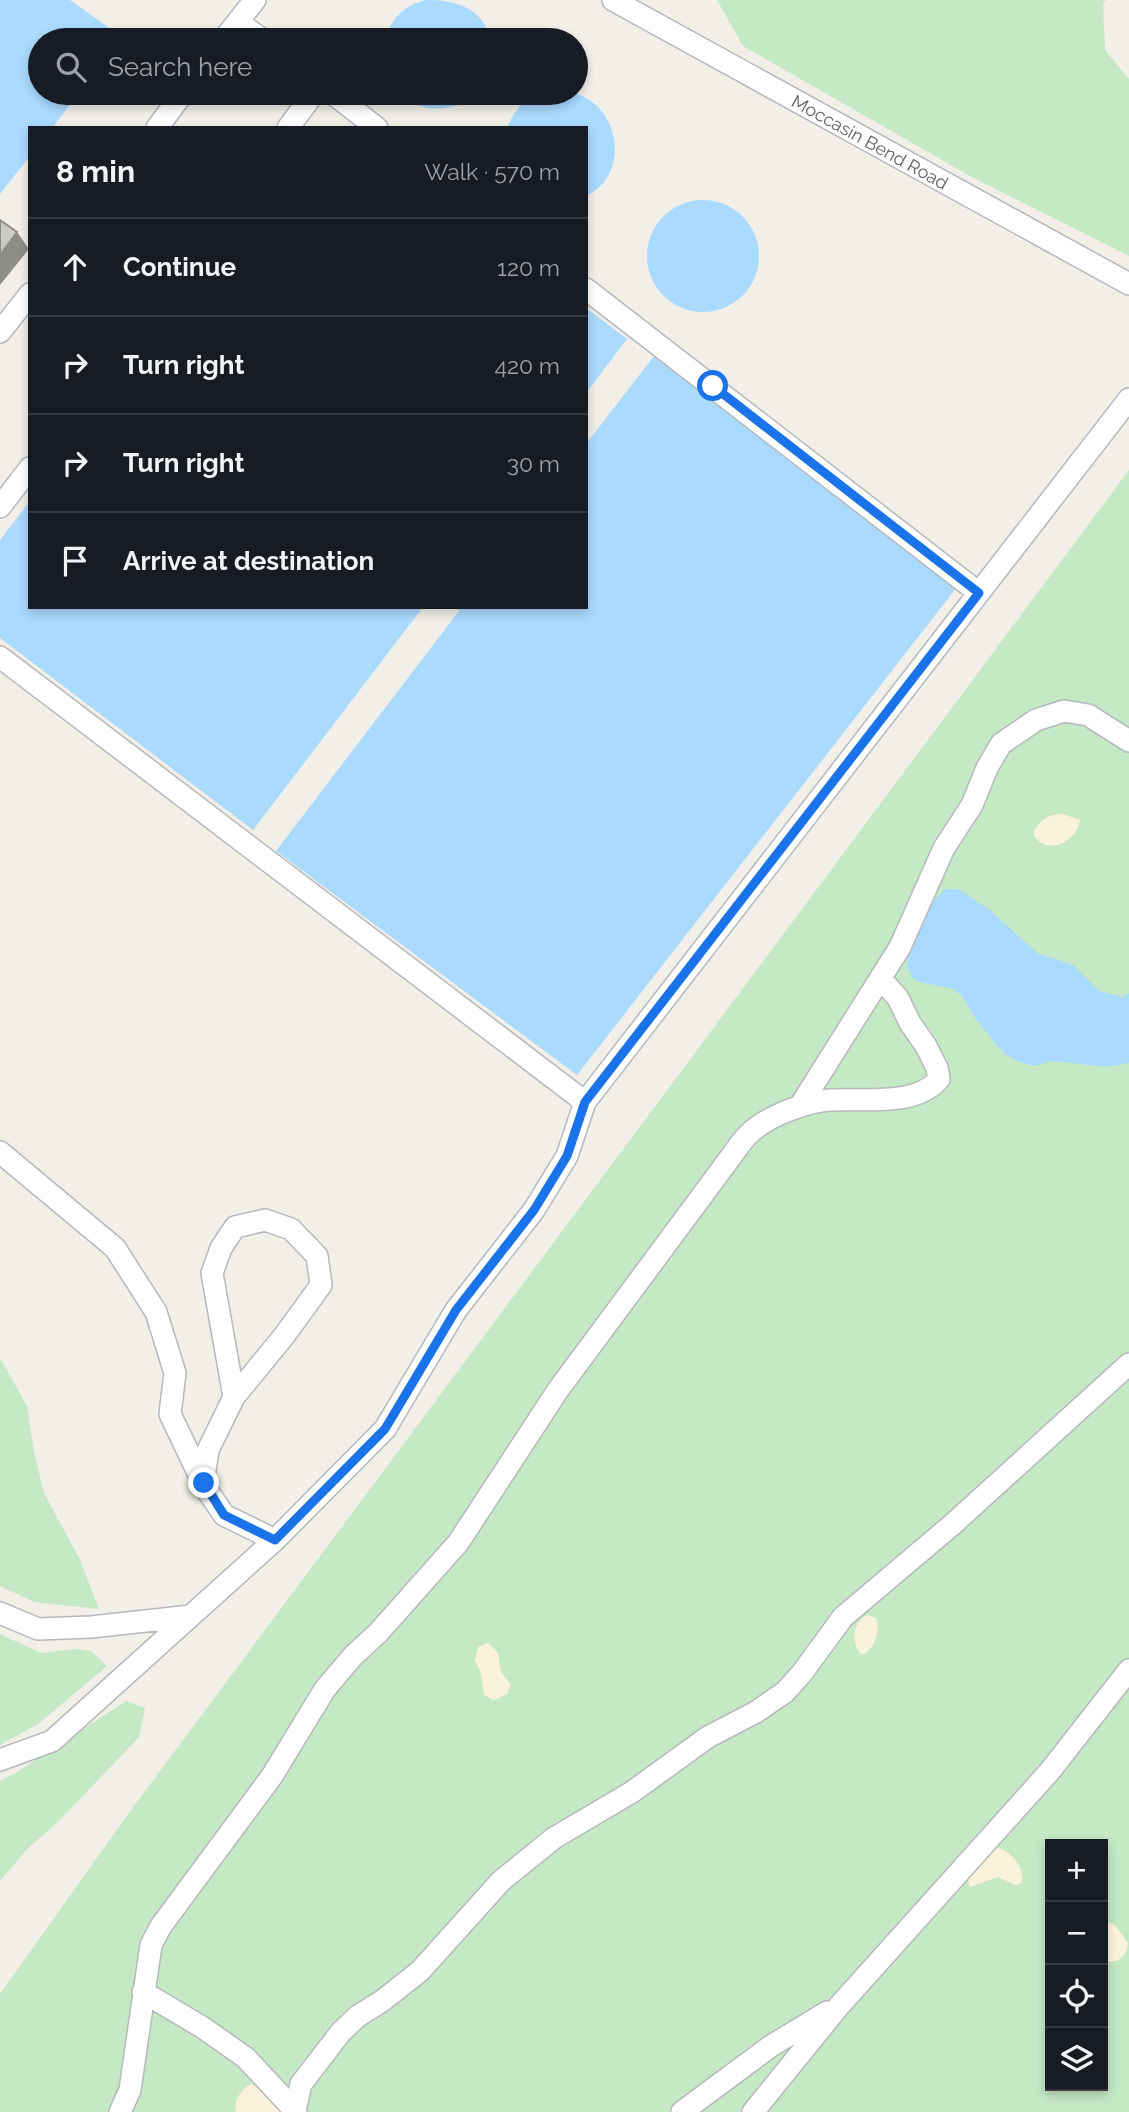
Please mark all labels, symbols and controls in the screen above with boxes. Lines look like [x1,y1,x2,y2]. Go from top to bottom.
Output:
search box [28,28,588,105]
icon: search [52,48,90,86]
text: Search here [108,52,252,82]
street label: Moccasin Bend Road [788,90,952,194]
text: 8 min [56,154,135,189]
text: Walk · 570 m [424,158,560,185]
icon: ahead [56,248,94,286]
text: Continue [123,252,236,282]
text: 120 m [497,254,560,281]
icon: right [56,346,94,384]
text: Turn right [123,350,244,380]
text: 420 m [494,352,560,379]
route start [697,370,728,401]
icon: right [56,444,94,482]
text: Turn right [123,448,244,478]
text: 30 m [507,450,560,477]
icon: arrive [56,542,94,580]
text: Arrive at destination [123,546,374,576]
route end [188,1467,219,1498]
map controls [1045,1839,1108,2091]
button: + [1045,1839,1108,1902]
button: − [1045,1902,1108,1965]
button: locate [1045,1965,1108,2028]
button: layers [1045,2028,1108,2091]

